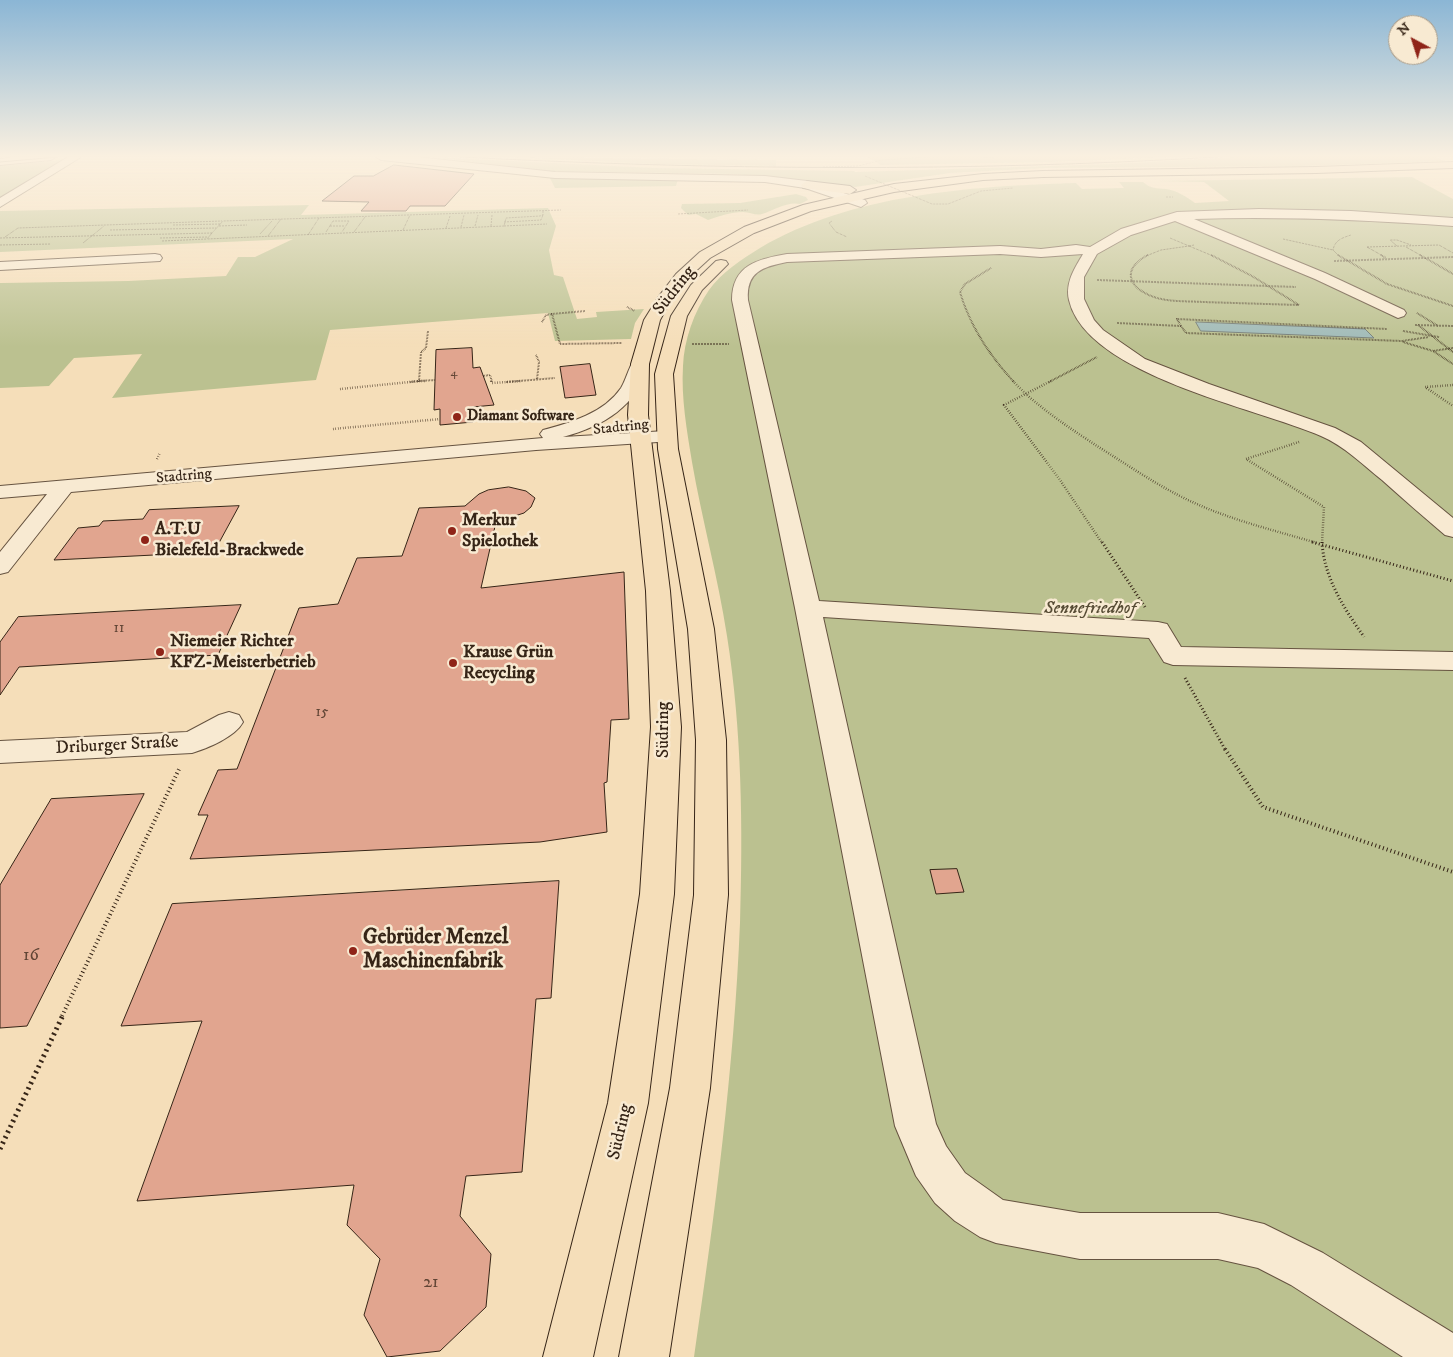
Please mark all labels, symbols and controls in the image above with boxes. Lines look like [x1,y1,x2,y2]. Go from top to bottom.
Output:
north arrow [1388,15,1438,65]
text: N [1394,19,1414,40]
street label: Südring [649,262,701,320]
house number: 4 [451,367,457,381]
place label: Diamant Software [467,408,574,426]
marker: Diamant Software [451,411,463,423]
street label: Stadtring [592,416,650,440]
street label: Stadtring [155,466,213,488]
place label: Merkur Spielothek [462,510,538,552]
place label: A.T.U Bielefeld-Brackwede [155,519,304,562]
marker: Merkur Spielothek [446,525,458,537]
marker: A.T.U Bielefeld-Brackwede [139,534,151,546]
park label: Sennefriedhof [1044,598,1136,620]
house number: 11 [113,620,125,638]
place label: Niemeier Richter KFZ-Meisterbetrieb [170,631,316,674]
place label: Krause Grün Recycling [463,642,553,684]
marker: Niemeier Richter KFZ-Meisterbetrieb [154,646,166,658]
marker: Krause Grün Recycling [447,657,459,669]
street label: Südring [653,702,675,758]
house number: 15 [316,704,328,722]
street label: Driburger Straße [55,732,179,760]
place label: Gebrüder Menzel Maschinenfabrik [363,926,508,976]
house number: 16 [23,945,39,967]
marker: Gebrüder Menzel Maschinenfabrik [347,945,359,957]
street label: Südring [604,1102,638,1162]
house number: 21 [423,1272,439,1294]

